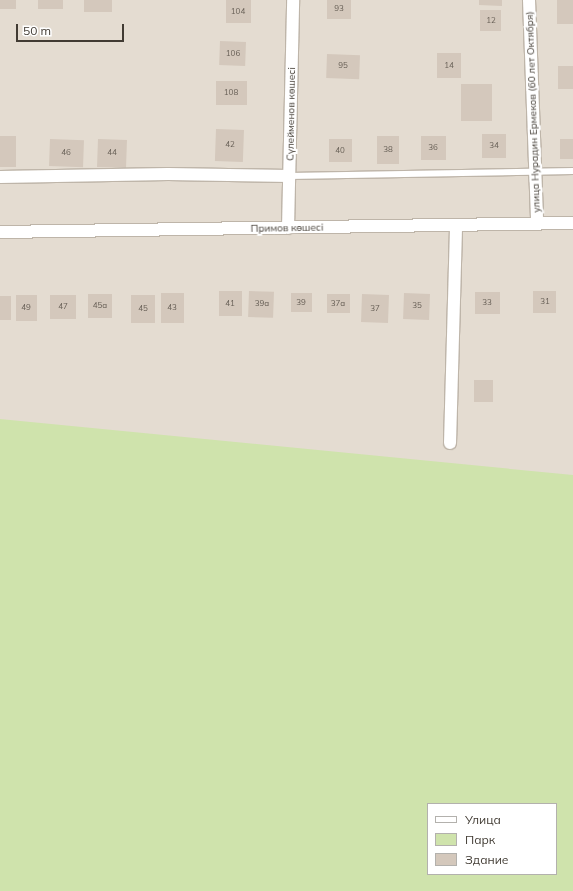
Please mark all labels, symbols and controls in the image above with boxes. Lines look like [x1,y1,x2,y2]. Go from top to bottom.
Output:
house number: 93 [334,4,344,14]
house number: 104 [231,7,245,17]
street label: улица Нурадин Ермеков (60 лет Октября) [523,11,543,213]
scale bar [18,16,126,42]
house number: 12 [486,16,496,26]
text: 50 m [23,23,51,38]
house number: 106 [226,49,240,59]
house number: 95 [338,61,348,71]
house number: 14 [444,61,454,71]
street label: Сүлейменов көшесі [284,67,298,161]
house number: 108 [224,88,238,98]
house number: 42 [225,140,235,150]
house number: 34 [489,141,499,151]
house number: 36 [428,143,438,153]
house number: 38 [383,145,393,155]
house number: 40 [335,146,345,156]
house number: 46 [61,148,71,158]
house number: 44 [107,148,117,158]
street label: Примов көшесі [250,221,324,235]
house number: 31 [540,297,550,307]
house number: 39 [296,298,306,308]
house number: 33 [482,298,492,308]
house number: 41 [225,299,235,309]
house number: 39а [255,299,269,309]
house number: 37а [331,299,345,309]
house number: 45а [93,301,107,311]
house number: 35 [412,301,422,311]
house number: 47 [58,302,68,312]
house number: 49 [21,303,31,313]
house number: 43 [167,303,177,313]
house number: 45 [138,304,148,314]
house number: 37 [370,304,380,314]
legend [427,803,557,875]
text: Улица [465,812,501,827]
text: Парк [465,832,495,847]
text: Здание [465,852,508,867]

